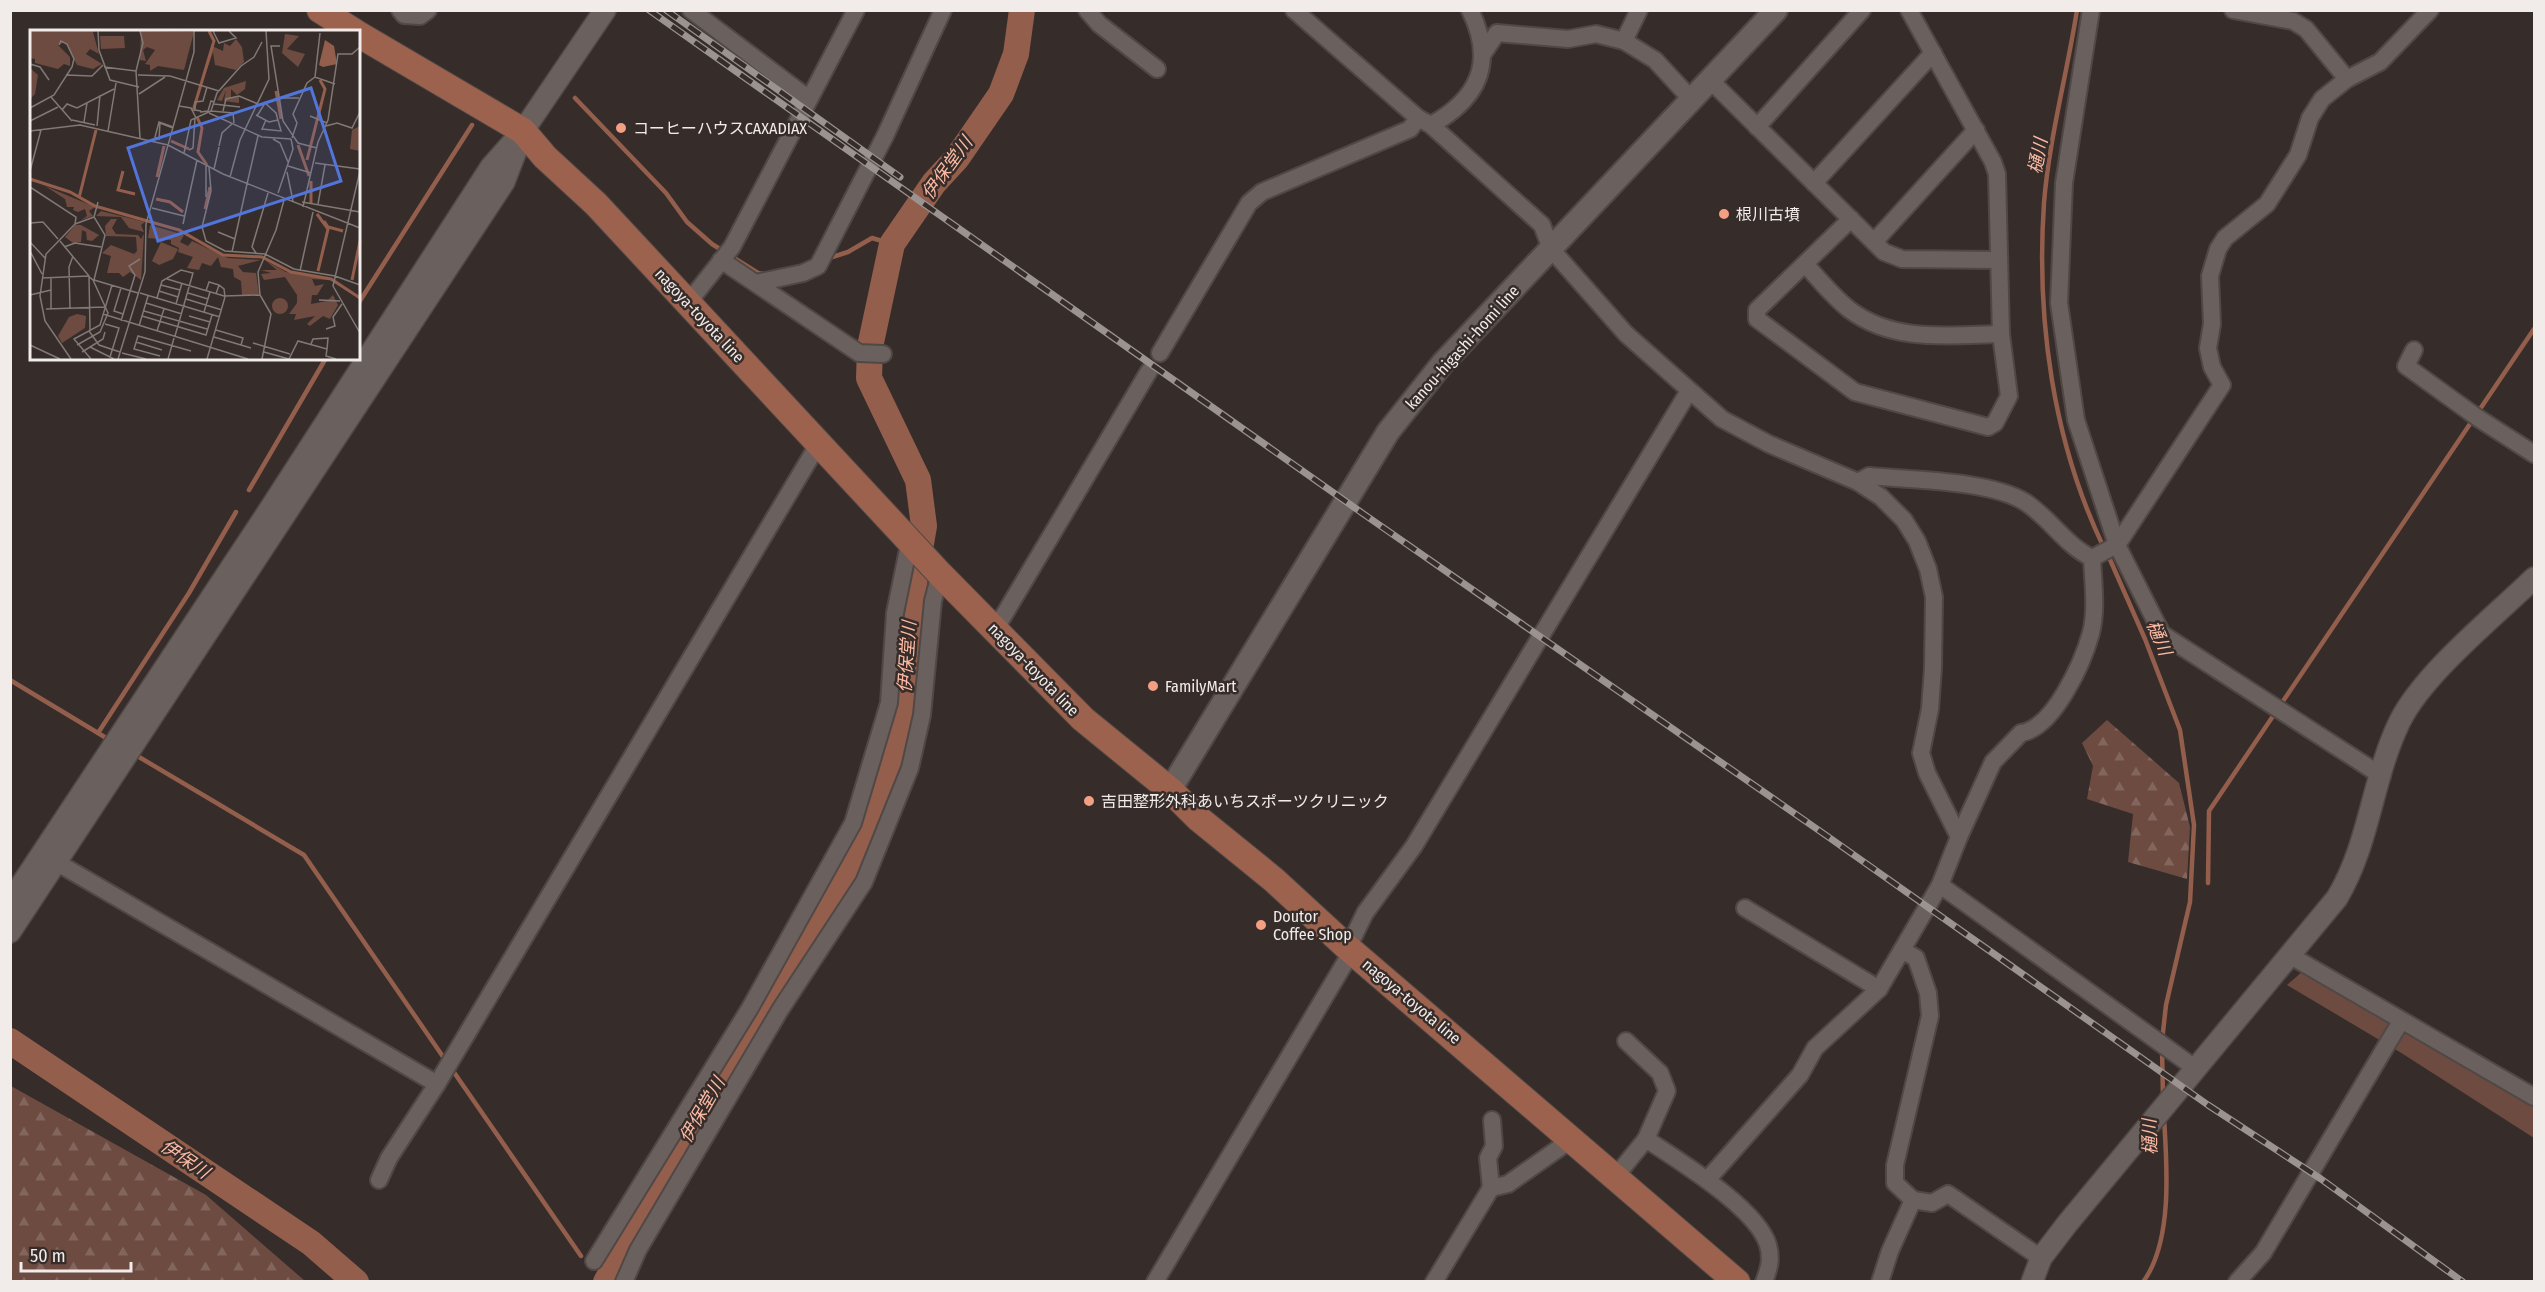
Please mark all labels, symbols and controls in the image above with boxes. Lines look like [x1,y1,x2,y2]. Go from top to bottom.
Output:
inset map [30,30,360,360]
place label: コーヒーハウスCAXADIAX [633,119,807,138]
marker: コーヒーハウスCAXADIAX [614,121,628,135]
water label: 伊保堂川 [917,131,978,204]
water label: 樋川 [2024,134,2052,176]
place label: 根川古墳 [1736,205,1800,224]
marker: 根川古墳 [1717,207,1731,221]
street label: nagoya-toyota line [651,264,748,367]
street label: kanou-higashi-homi line [1402,281,1523,413]
water label: 樋川 [2142,617,2177,661]
water label: 伊保堂川 [894,618,921,694]
street label: nagoya-toyota line [984,619,1083,720]
place label: FamilyMart [1165,677,1237,696]
marker: FamilyMart [1146,679,1160,693]
place label: 吉田整形外科あいちスポーツクリニック [1101,792,1389,811]
marker: 吉田整形外科あいちスポーツクリニック [1082,794,1096,808]
place label: Doutor Coffee Shop [1273,907,1352,944]
marker: Doutor Coffee Shop [1254,918,1268,932]
street label: nagoya-toyota line [1359,955,1465,1048]
water label: 伊保堂川 [674,1072,731,1147]
water label: 樋川 [2138,1117,2162,1155]
water label: 伊保川 [156,1135,215,1184]
scale bar [21,1235,130,1273]
text: 50 m [30,1245,66,1267]

